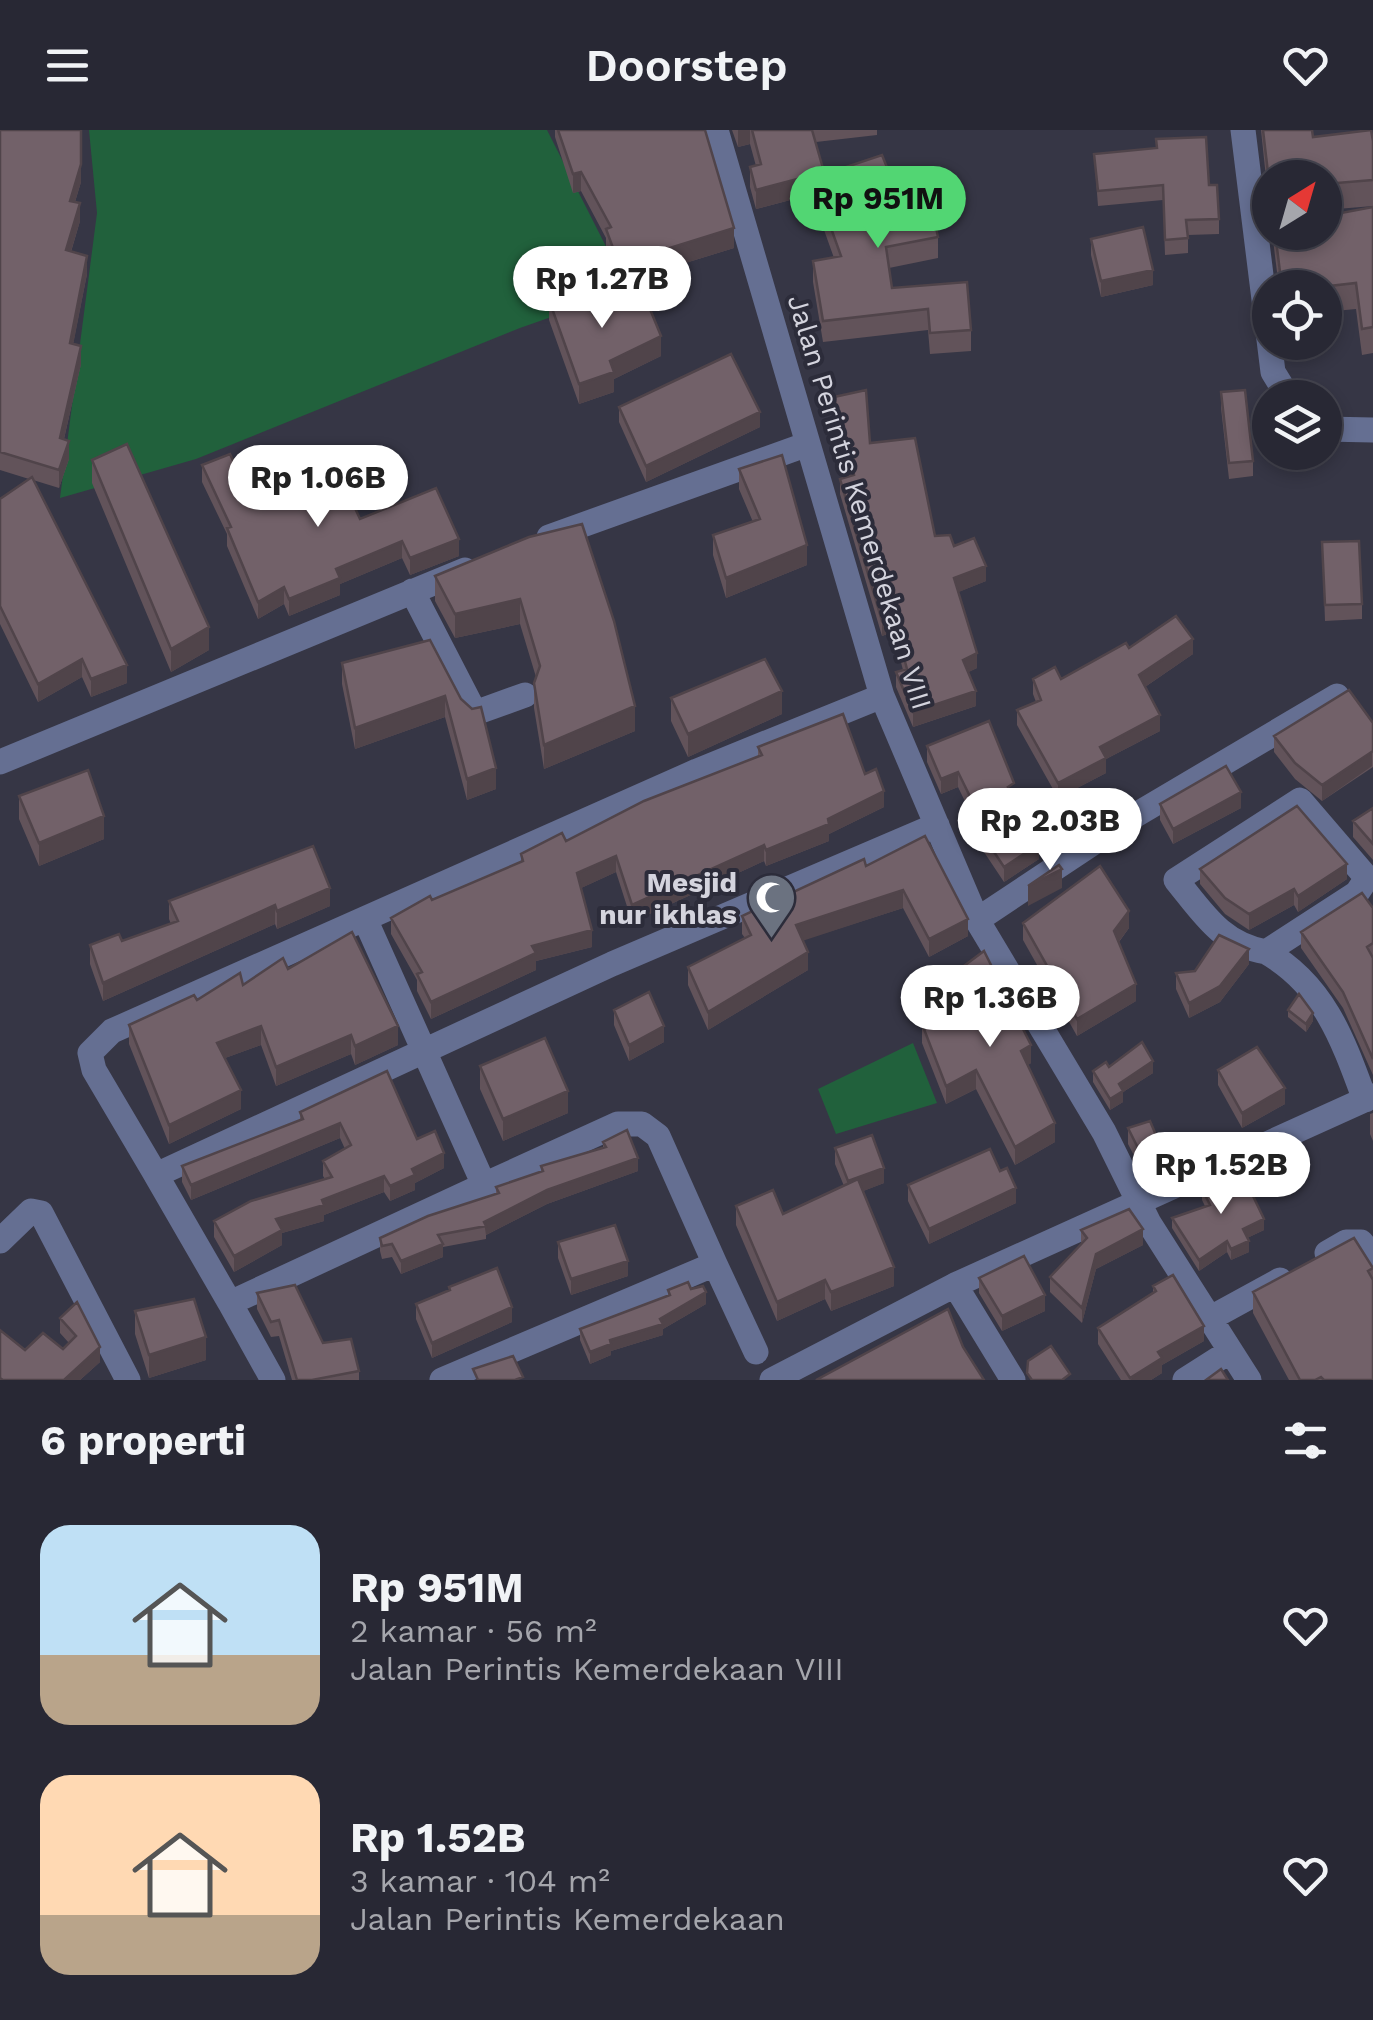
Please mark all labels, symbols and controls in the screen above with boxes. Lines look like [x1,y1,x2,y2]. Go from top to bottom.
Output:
icon: menu [40,38,95,93]
icon: heart [1278,38,1333,93]
text: Doorstep [585,39,788,92]
north arrow [1252,160,1342,250]
map controls [1252,160,1342,470]
pin: Rp 951M [786,166,970,251]
text: Rp 951M [812,179,944,217]
pin: Rp 1.27B [499,246,705,331]
text: Rp 1.27B [535,259,669,297]
button: locate [1252,270,1342,360]
street label: Jalan Perintis Kemerdekaan VIII [781,291,938,714]
button: layers [1252,380,1342,470]
pin: Rp 1.06B [215,445,421,530]
text: Rp 1.06B [250,458,386,496]
pin: Rp 2.03B [947,788,1153,873]
text: Rp 2.03B [980,801,1120,839]
place label: Mesjid nur ikhlas [599,866,737,931]
mosque icon: Mesjid nur ikhlas [746,872,798,940]
pin: Rp 1.36B [887,965,1093,1050]
text: Rp 1.36B [923,978,1057,1016]
pin: Rp 1.52B [1118,1132,1324,1217]
text: Rp 1.52B [1154,1145,1288,1183]
icon: filters [1278,1413,1333,1468]
text: 6 properti [40,1416,246,1465]
text: Rp 951M [350,1563,524,1612]
icon: home [120,1565,240,1685]
icon: heart [1278,1598,1333,1653]
text: 2 kamar · 56 m² [350,1612,597,1650]
text: Jalan Perintis Kemerdekaan VIII [350,1650,844,1688]
text: Rp 1.52B [350,1813,525,1862]
icon: home [120,1815,240,1935]
icon: heart [1278,1848,1333,1903]
text: 3 kamar · 104 m² [350,1862,610,1900]
text: Jalan Perintis Kemerdekaan [350,1900,785,1938]

